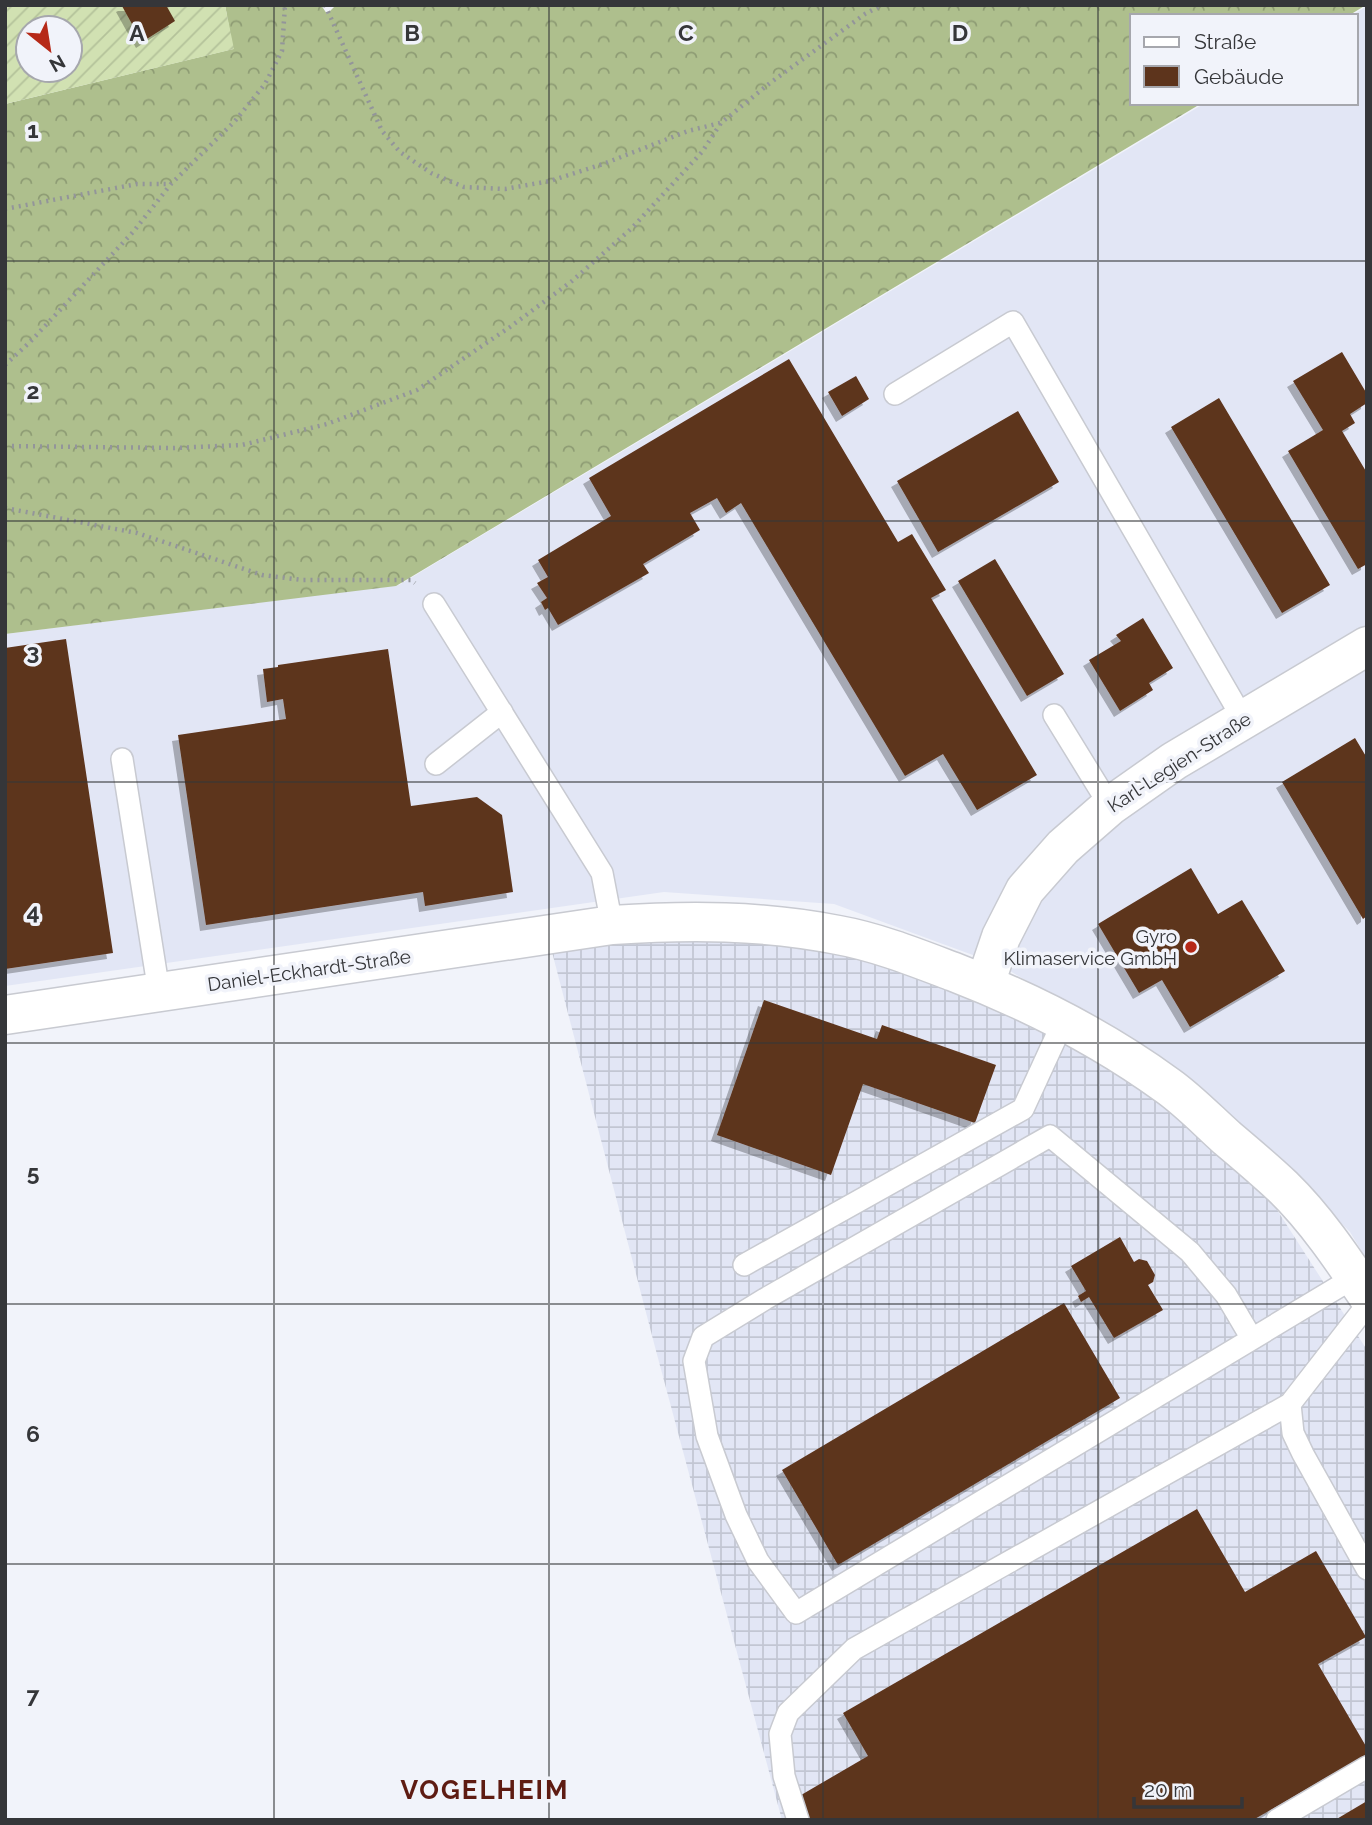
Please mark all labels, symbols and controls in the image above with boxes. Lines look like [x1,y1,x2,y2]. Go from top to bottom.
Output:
north arrow [14,14,84,84]
legend [1130,14,1358,105]
text: A [129,19,145,46]
text: B [404,19,420,46]
text: C [678,19,694,46]
text: D [952,19,968,46]
text: Straße [1194,29,1256,54]
text: N [46,51,69,77]
text: Gebäude [1194,64,1284,89]
text: 1 [27,116,39,143]
text: 2 [27,377,39,404]
text: 3 [27,638,39,665]
street label: Karl-Legien-Straße [1103,707,1255,817]
text: 4 [26,898,40,925]
place label: Gyro Klimaservice GmbH [1003,925,1177,969]
marker: Gyro Klimaservice GmbH [1183,939,1199,955]
street label: Daniel-Eckhardt-Straße [206,945,412,995]
text: 5 [27,1159,40,1186]
text: 6 [26,1420,40,1447]
text: 7 [27,1681,40,1708]
scale bar [1134,1766,1242,1810]
district label: VOGELHEIM [400,1775,570,1805]
text: 20 m [1144,1777,1192,1802]

